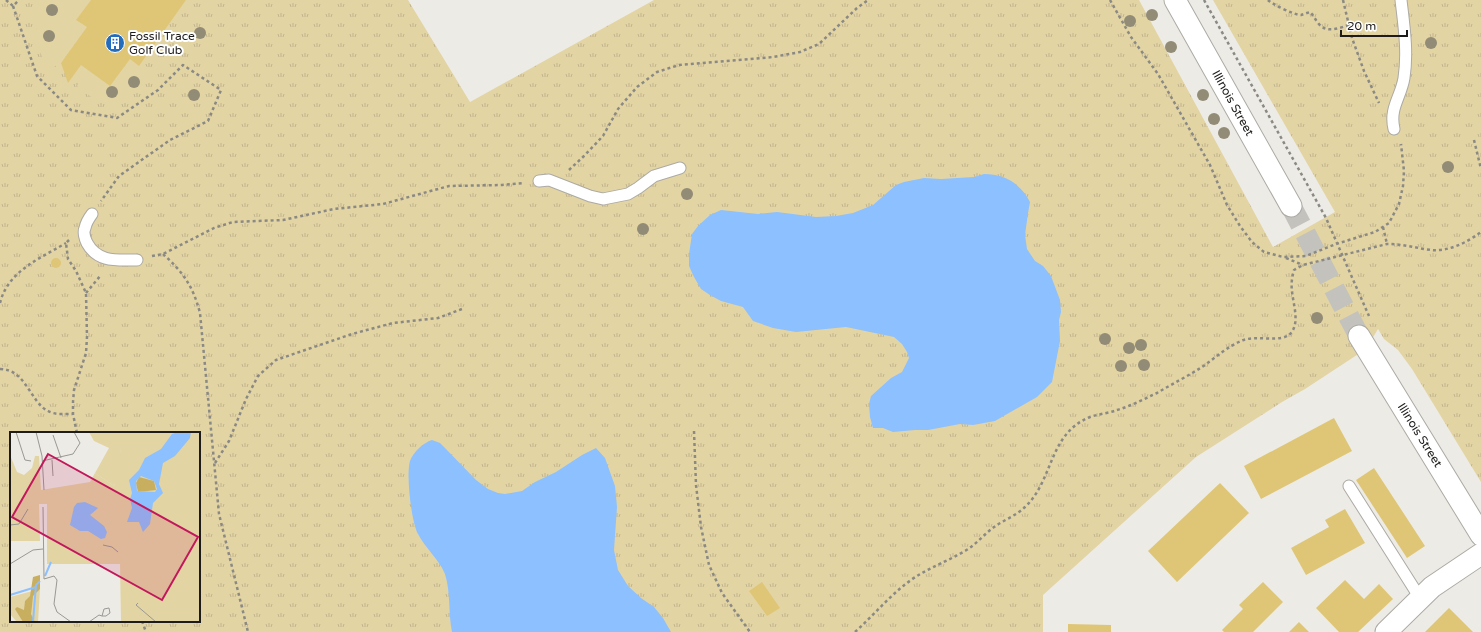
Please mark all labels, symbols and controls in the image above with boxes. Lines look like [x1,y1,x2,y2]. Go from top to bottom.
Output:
scale bar [1341,12,1407,38]
text: 20 m [1347,19,1376,33]
place label: Fossil Trace Golf Club [129,29,195,57]
building icon: Fossil Trace Golf Club [104,32,126,54]
street label: Illinois Street [1209,68,1257,139]
street label: Illinois Street [1395,400,1446,470]
inset map [10,432,200,622]

